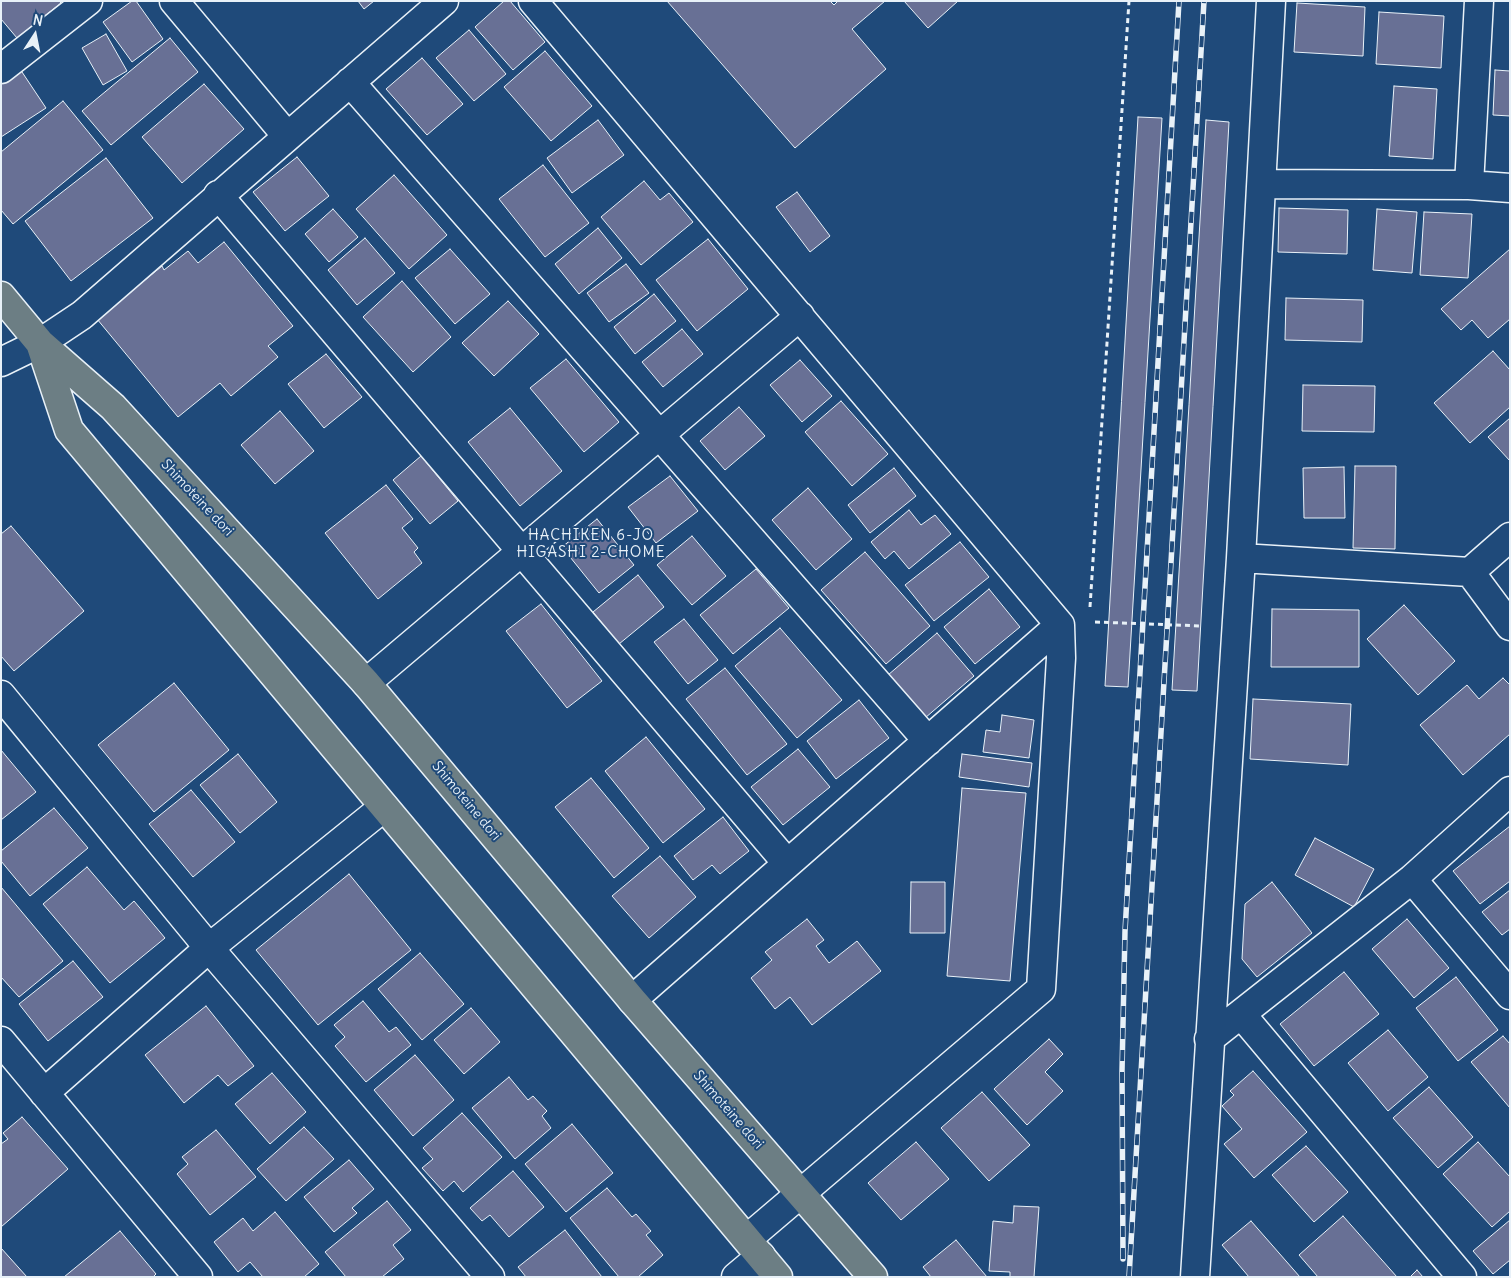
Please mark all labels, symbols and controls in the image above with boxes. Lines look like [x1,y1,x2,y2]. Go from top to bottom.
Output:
north arrow [10,10,60,60]
text: N [31,11,44,30]
street label: Shimoteine dori [157,456,237,540]
district label: HACHIKEN 6-JO HIGASHI 2-CHOME [515,527,667,562]
street label: Shimoteine dori [428,758,504,844]
street label: Shimoteine dori [689,1067,767,1153]

